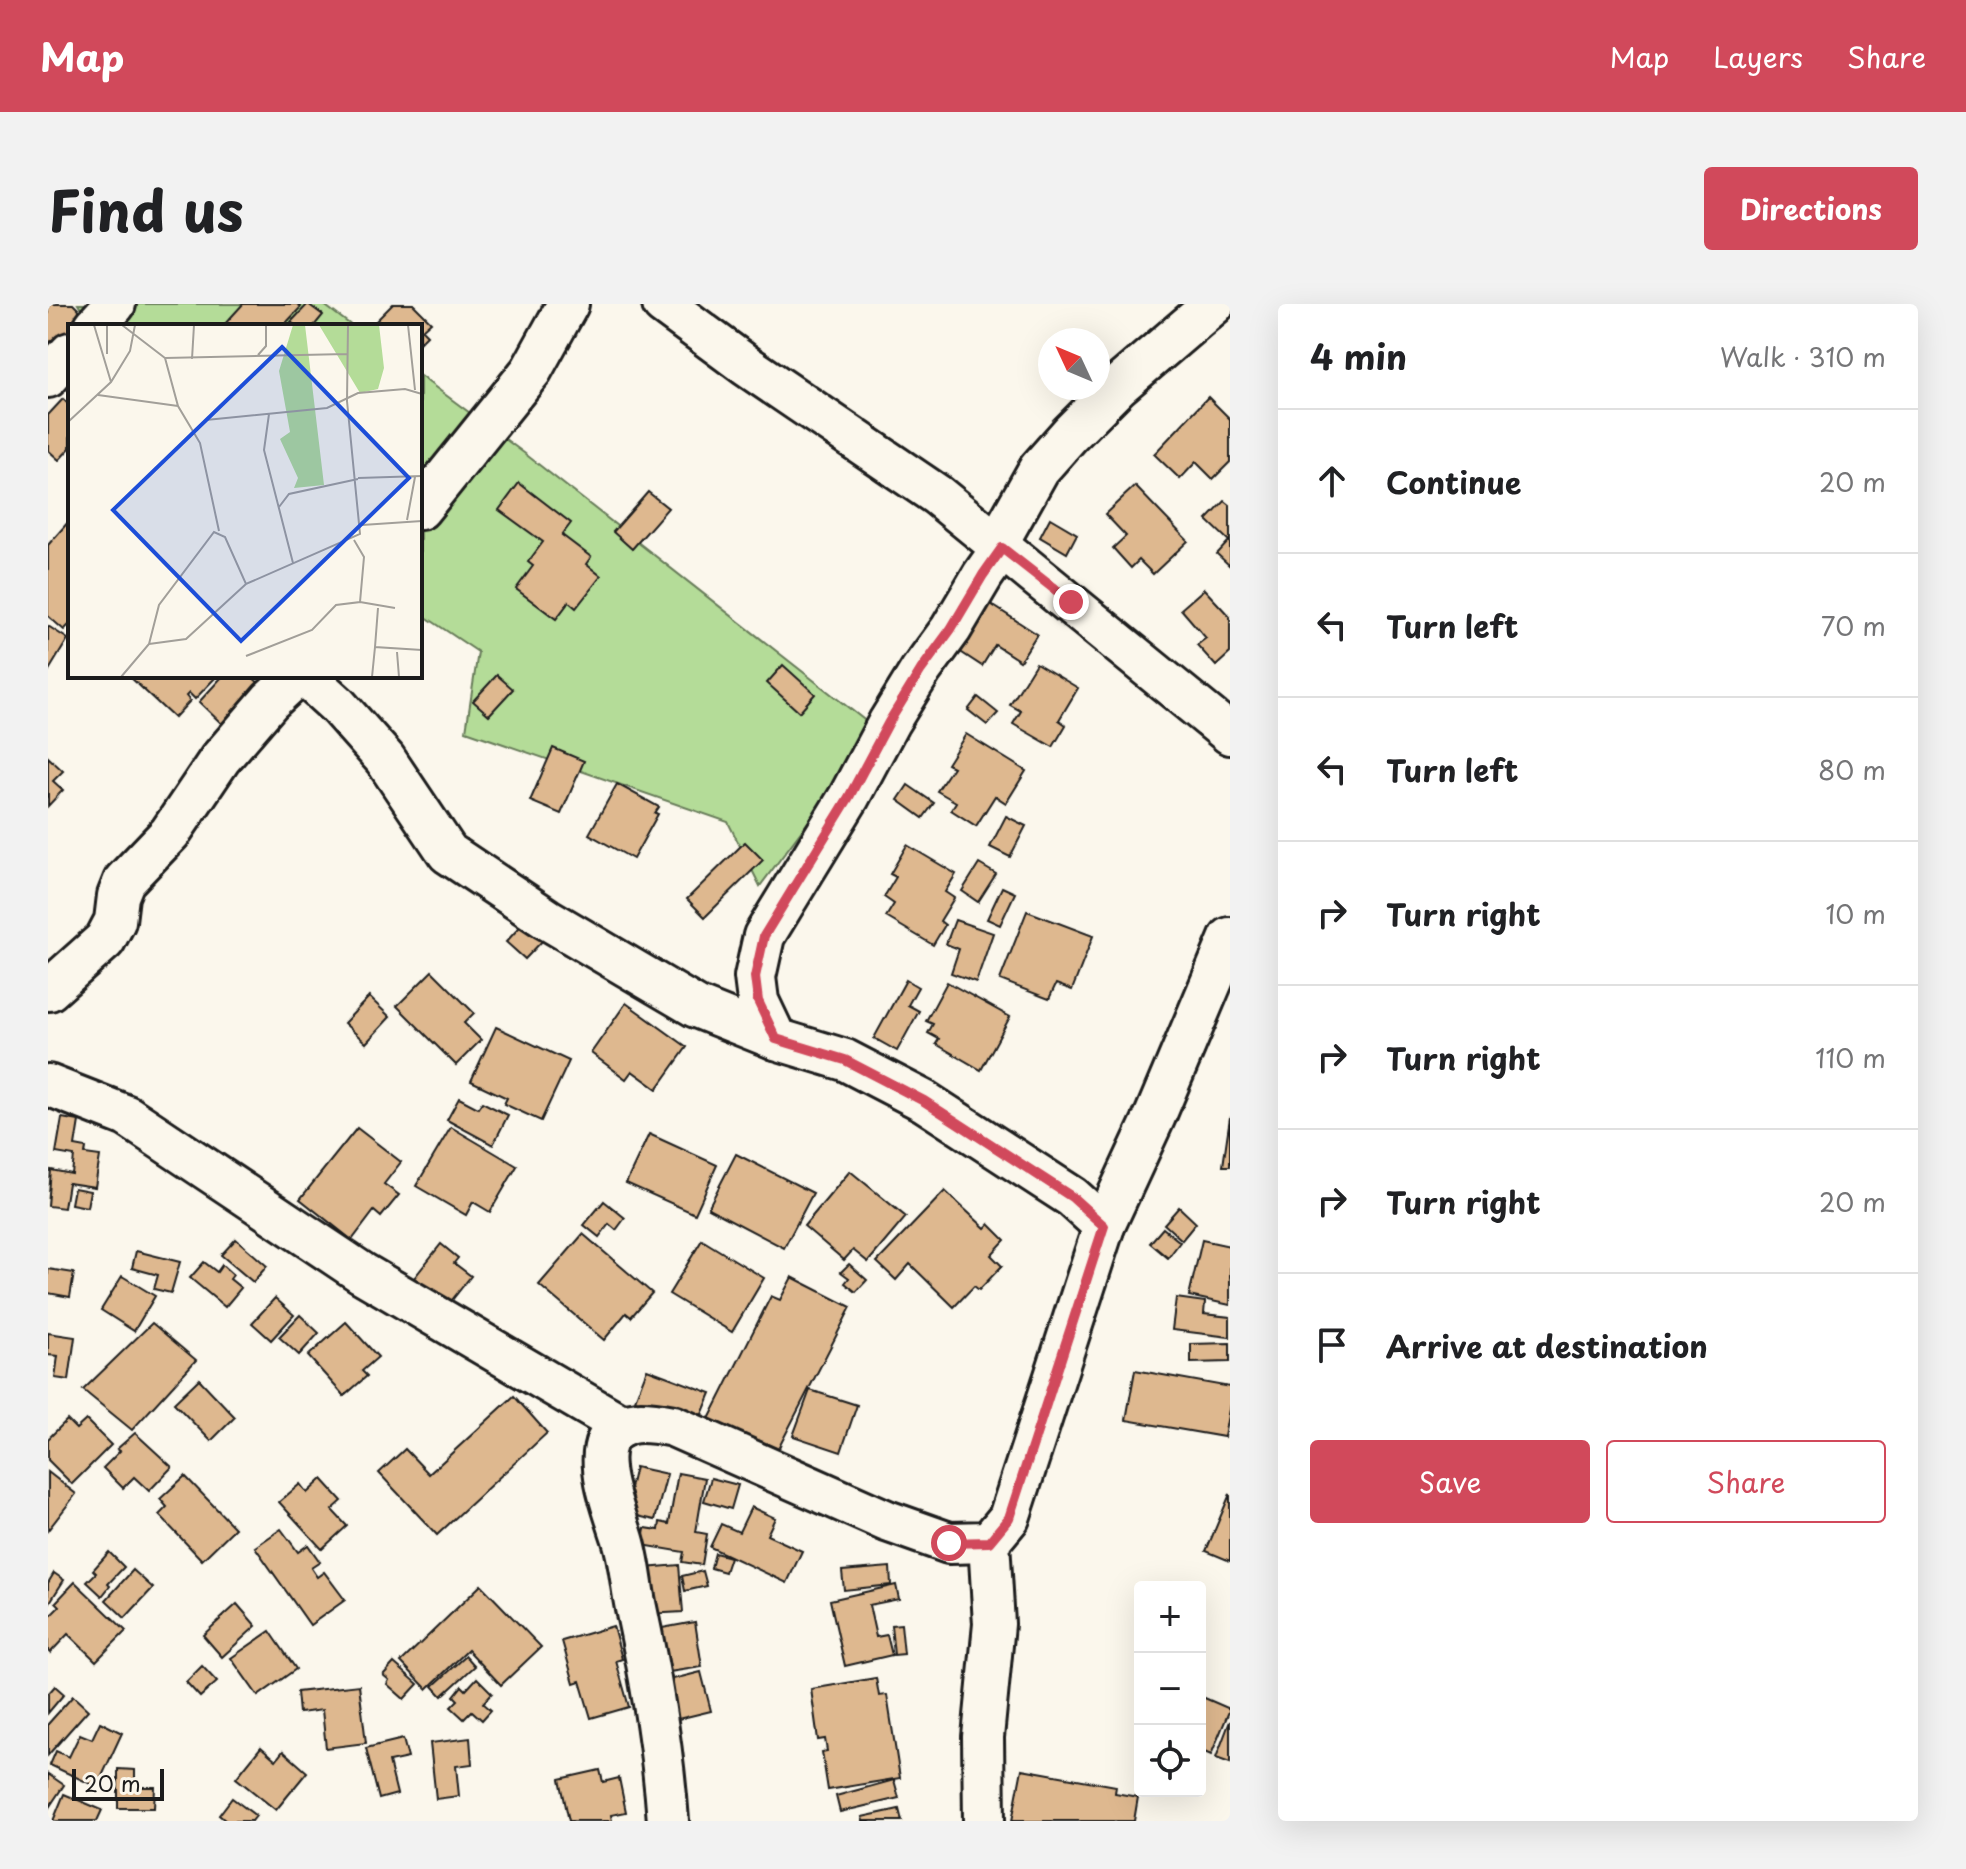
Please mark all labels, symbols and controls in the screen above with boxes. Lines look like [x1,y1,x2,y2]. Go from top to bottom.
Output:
text: Map [40,28,124,85]
text: Map [1609,35,1669,78]
text: Layers [1713,35,1803,78]
text: Share [1847,35,1926,78]
text: Find us [48,166,244,251]
button: Directions [1704,167,1918,250]
inset map [68,324,422,678]
north arrow [1038,328,1110,400]
text: 4 min [1310,330,1407,382]
text: Walk · 310 m [1720,337,1886,376]
icon: ahead [1310,459,1354,503]
text: Continue [1386,459,1521,504]
text: 20 m [1819,462,1886,501]
route end [1053,584,1089,620]
icon: left [1310,603,1354,647]
text: Turn left [1386,603,1518,648]
text: 70 m [1821,606,1886,645]
icon: left [1310,747,1354,791]
text: Turn left [1386,747,1518,792]
text: 80 m [1818,750,1886,789]
icon: right [1310,891,1354,935]
text: Turn right [1386,891,1541,936]
text: 10 m [1825,894,1886,933]
icon: right [1310,1035,1354,1079]
text: Turn right [1386,1035,1541,1080]
text: 110 m [1815,1038,1886,1077]
icon: right [1310,1179,1354,1223]
text: Turn right [1386,1179,1541,1224]
text: 20 m [1819,1182,1886,1221]
icon: arrive [1310,1323,1354,1367]
text: Arrive at destination [1386,1323,1708,1368]
button: Save [1310,1440,1590,1523]
button: Share [1606,1440,1886,1523]
route start [931,1525,967,1561]
map controls [1134,1581,1206,1797]
button: + [1134,1581,1206,1653]
button: − [1134,1653,1206,1725]
button: locate [1134,1725,1206,1797]
scale bar [72,1765,164,1801]
text: 20 m [84,1766,141,1799]

